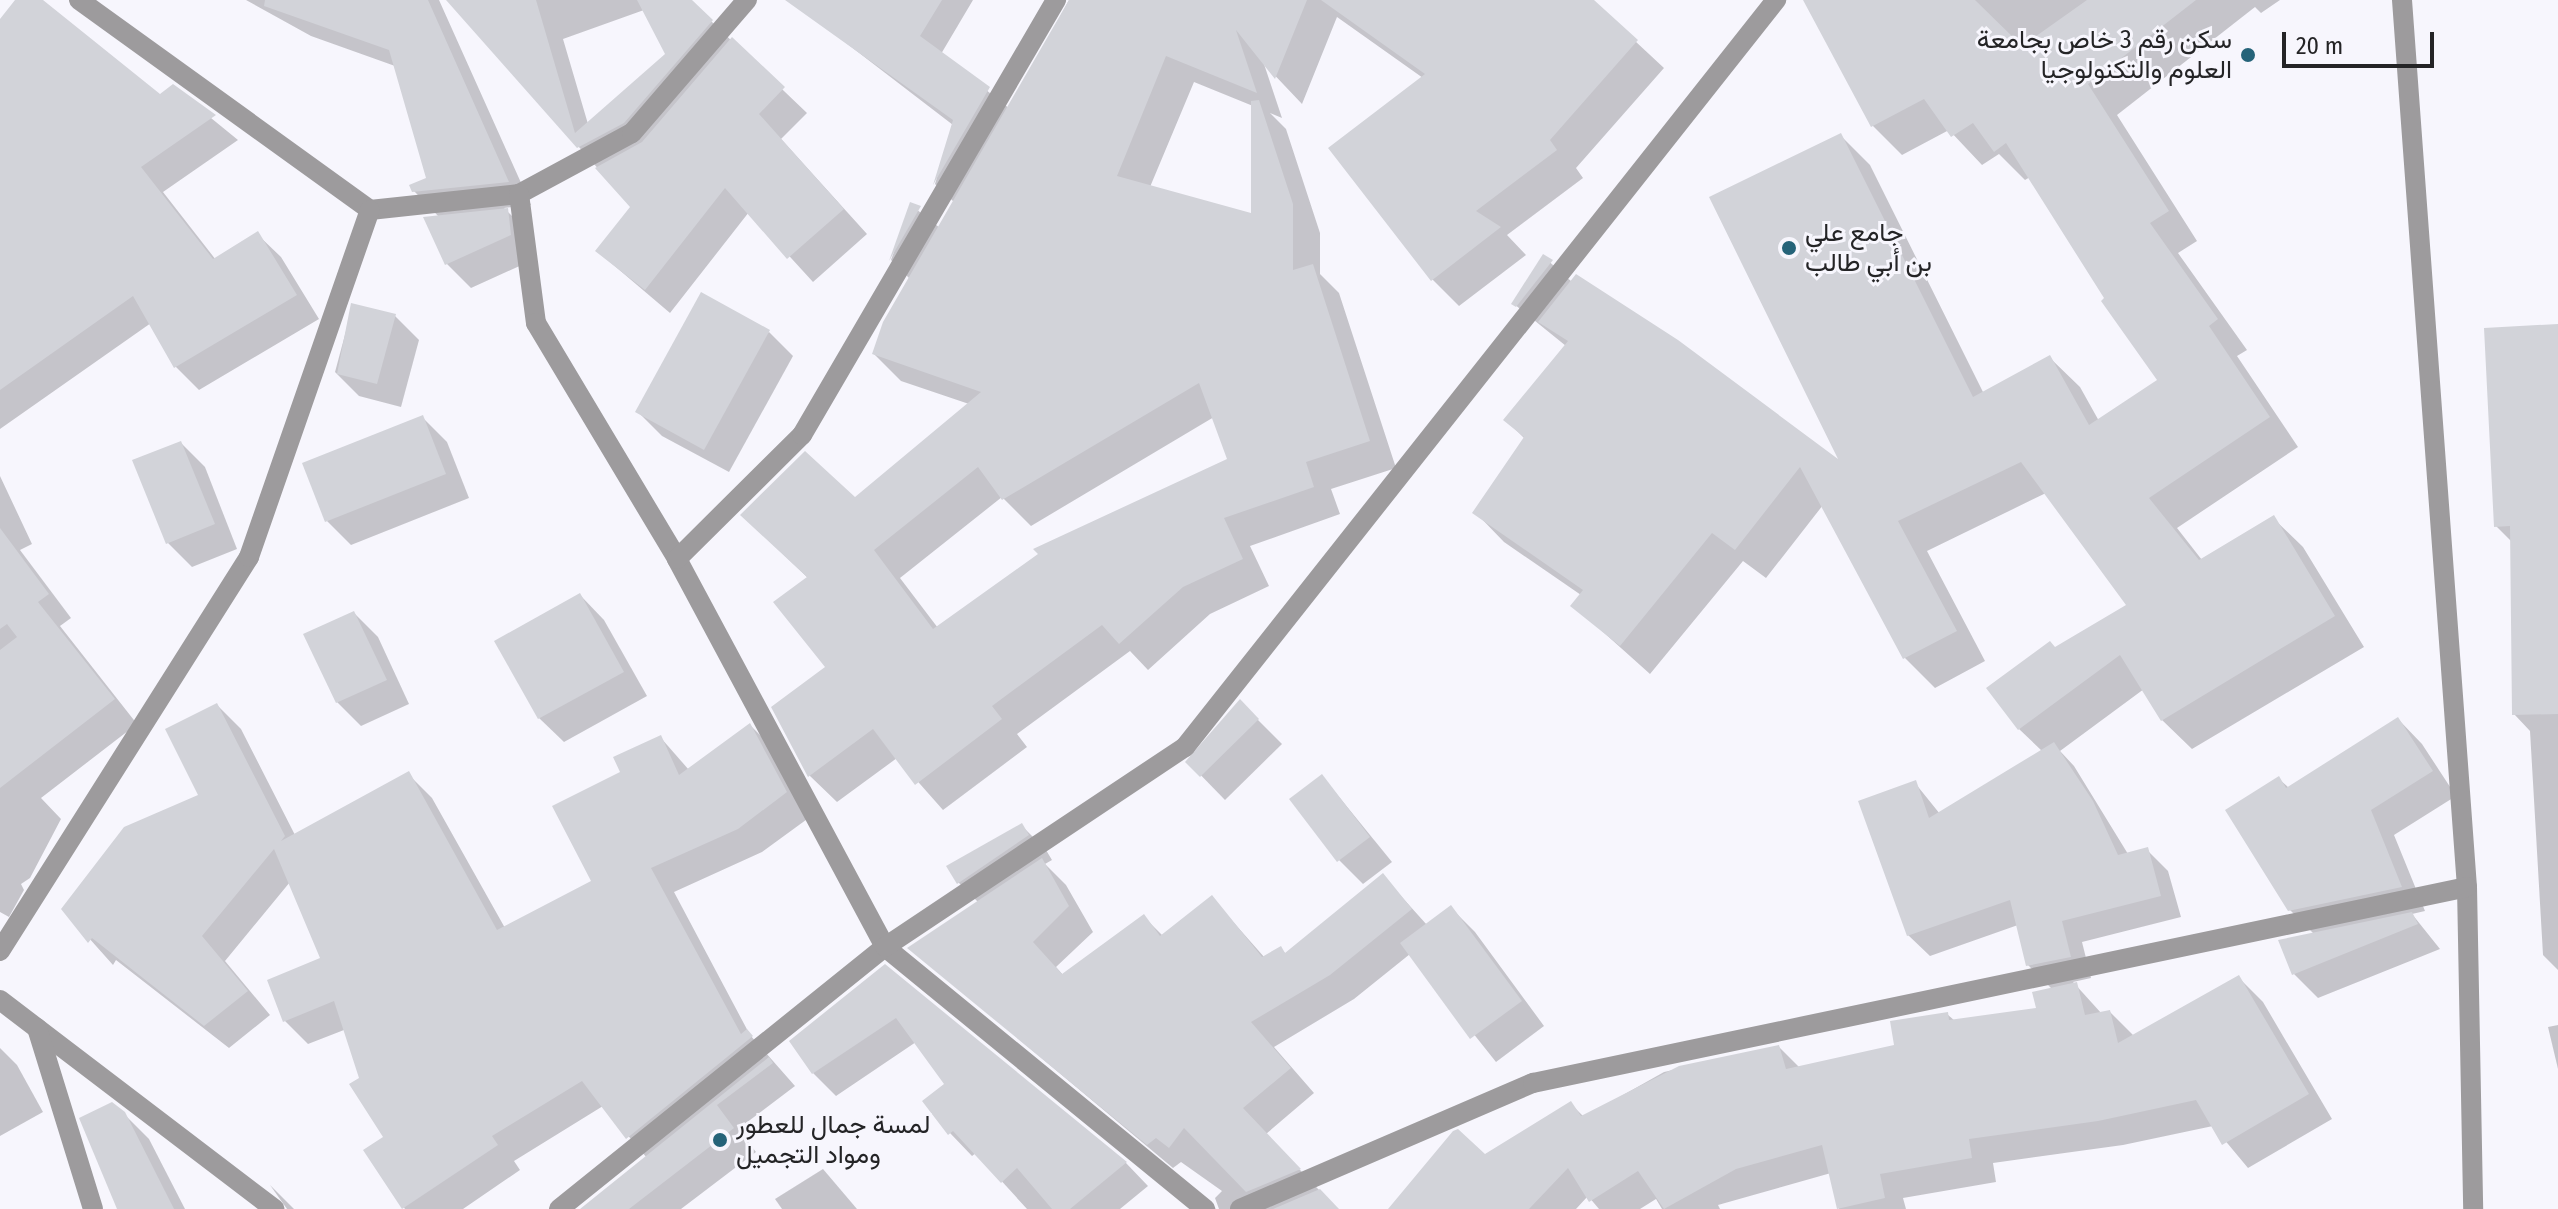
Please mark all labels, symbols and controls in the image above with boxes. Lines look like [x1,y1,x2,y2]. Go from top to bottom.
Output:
scale bar [2286,16,2438,66]
place label: سكن رقم 3 خاص بجامعة العلوم والتكنولوجيا [1977,24,2232,86]
text: 20 m [2296,32,2343,60]
marker: سكن رقم 3 خاص بجامعة العلوم والتكنولوجيا [2239,46,2257,64]
place label: جامع علي بن أبي طالب [1805,217,1932,278]
marker: جامع علي بن أبي طالب [1780,239,1798,257]
place label: لمسة جمال للعطور ومواد التجميل [736,1109,930,1170]
marker: لمسة جمال للعطور ومواد التجميل [711,1131,729,1149]

